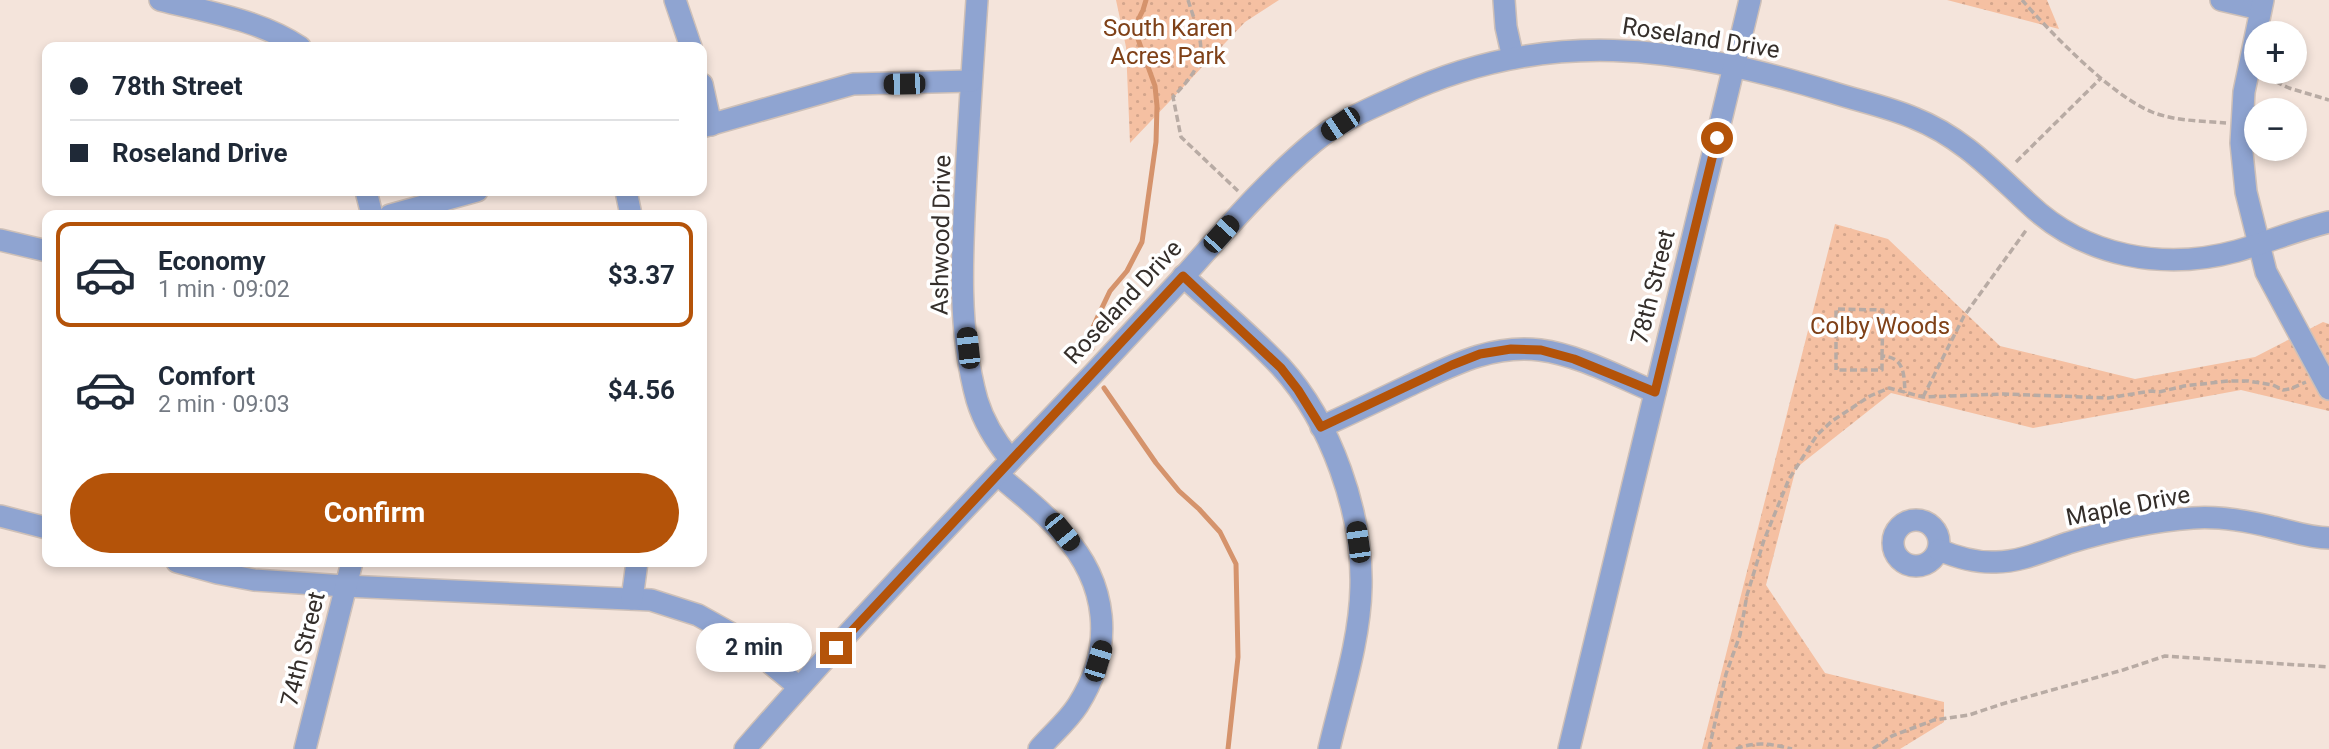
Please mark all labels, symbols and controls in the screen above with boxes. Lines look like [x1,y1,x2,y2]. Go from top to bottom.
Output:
street label: Roseland Drive [1620,12,1782,64]
park label: South Karen Acres Park [1103,14,1233,70]
map controls [2244,21,2307,161]
button: + [2244,21,2307,84]
text: 78th Street [112,71,243,101]
car [883,73,926,95]
button: − [2244,98,2307,161]
car [1317,104,1364,144]
route start [1701,122,1733,154]
text: Roseland Drive [112,138,288,168]
street label: Ashwood Drive [926,155,956,315]
car [1200,211,1243,257]
street label: 78th Street [1625,227,1681,347]
street label: Roseland Drive [1058,234,1188,370]
icon: car [74,243,137,306]
text: Economy [158,246,265,276]
text: $3.37 [608,260,675,290]
text: 1 min · 09:02 [158,276,290,303]
park label: Colby Woods [1810,312,1950,340]
car [956,326,981,370]
icon: car [74,358,137,421]
text: Comfort [158,361,255,391]
text: $4.56 [608,375,675,405]
text: 2 min · 09:03 [158,391,290,418]
button: Confirm [70,473,679,553]
street label: Maple Drive [2064,480,2192,532]
car [1041,509,1084,555]
car [1345,520,1372,564]
street label: 74th Street [275,589,331,709]
callout: 2 min [696,624,812,672]
route end [820,632,852,664]
text: 2 min [725,634,783,661]
car [1082,638,1115,684]

